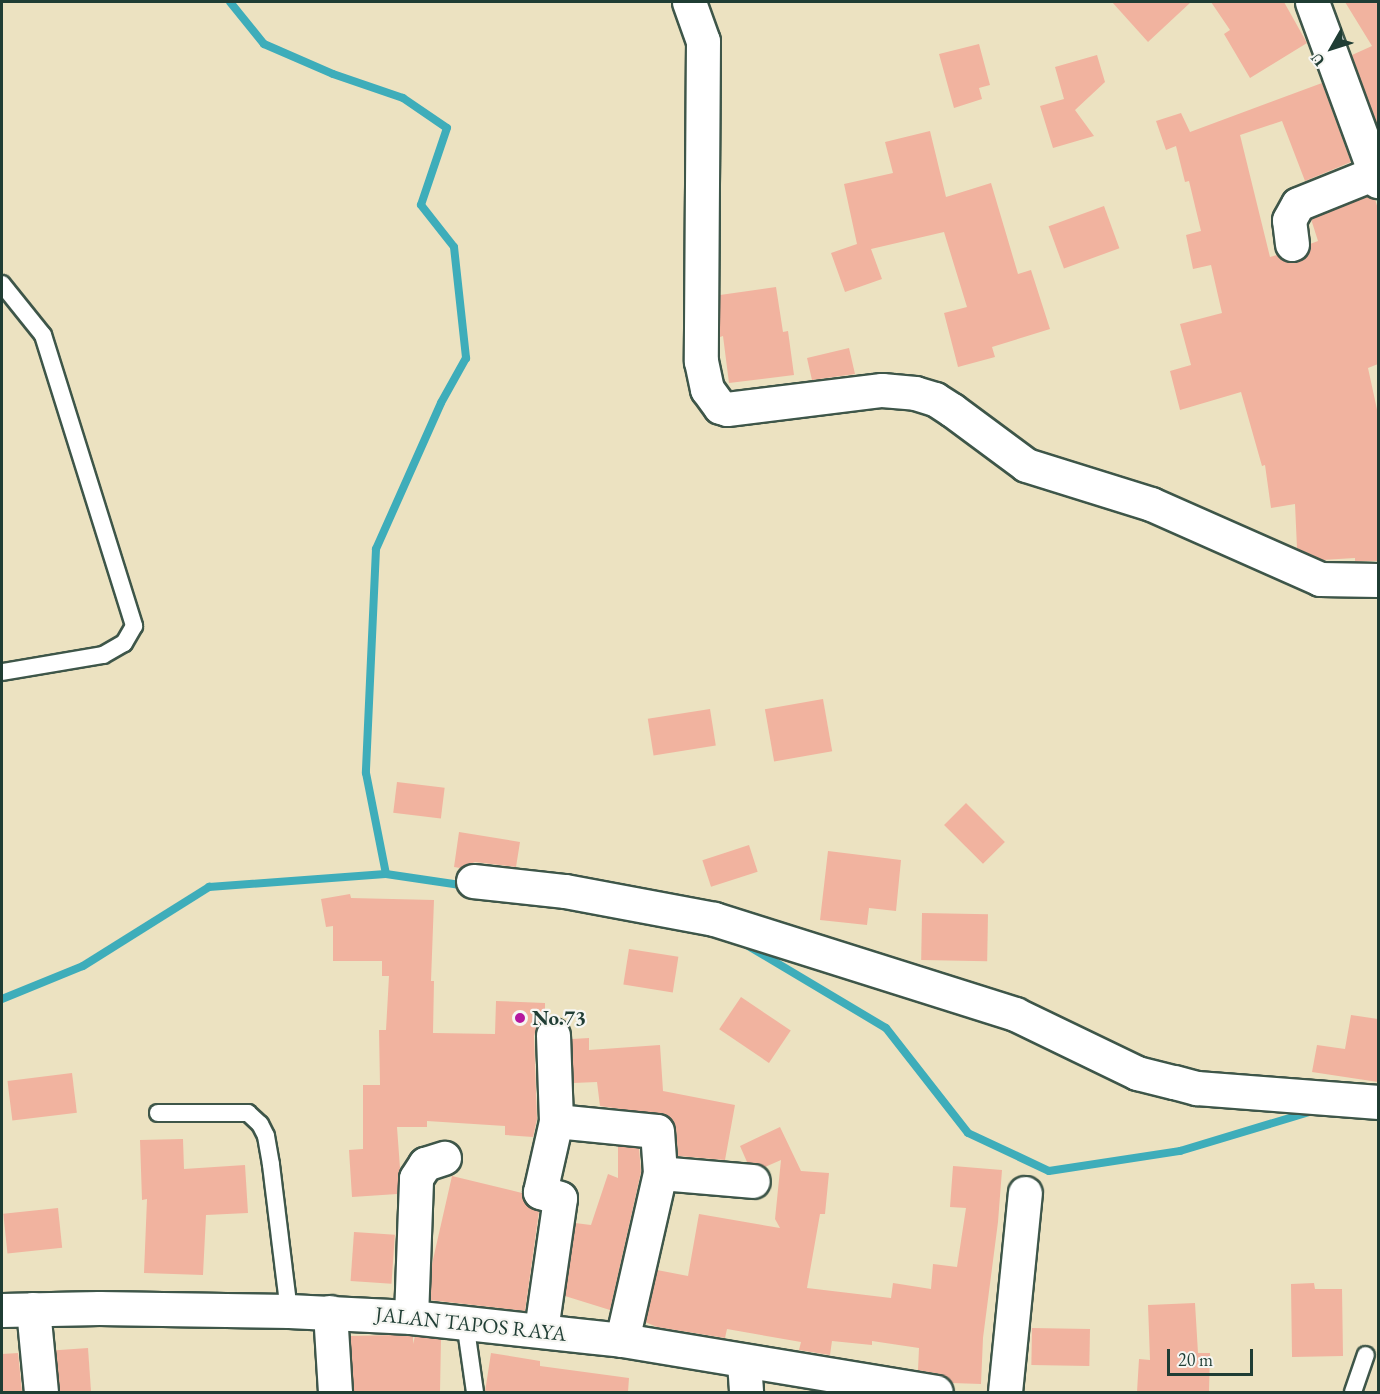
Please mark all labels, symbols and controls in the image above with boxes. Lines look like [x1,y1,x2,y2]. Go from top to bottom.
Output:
north arrow [1302,18,1362,78]
text: U [1306,48,1330,71]
place label: No.73 [532,1005,586,1031]
marker: No.73 [513,1011,527,1025]
street label: JALAN TAPOS RAYA [374,1301,568,1347]
scale bar [1170,1337,1256,1375]
text: 20 m [1178,1348,1213,1371]

